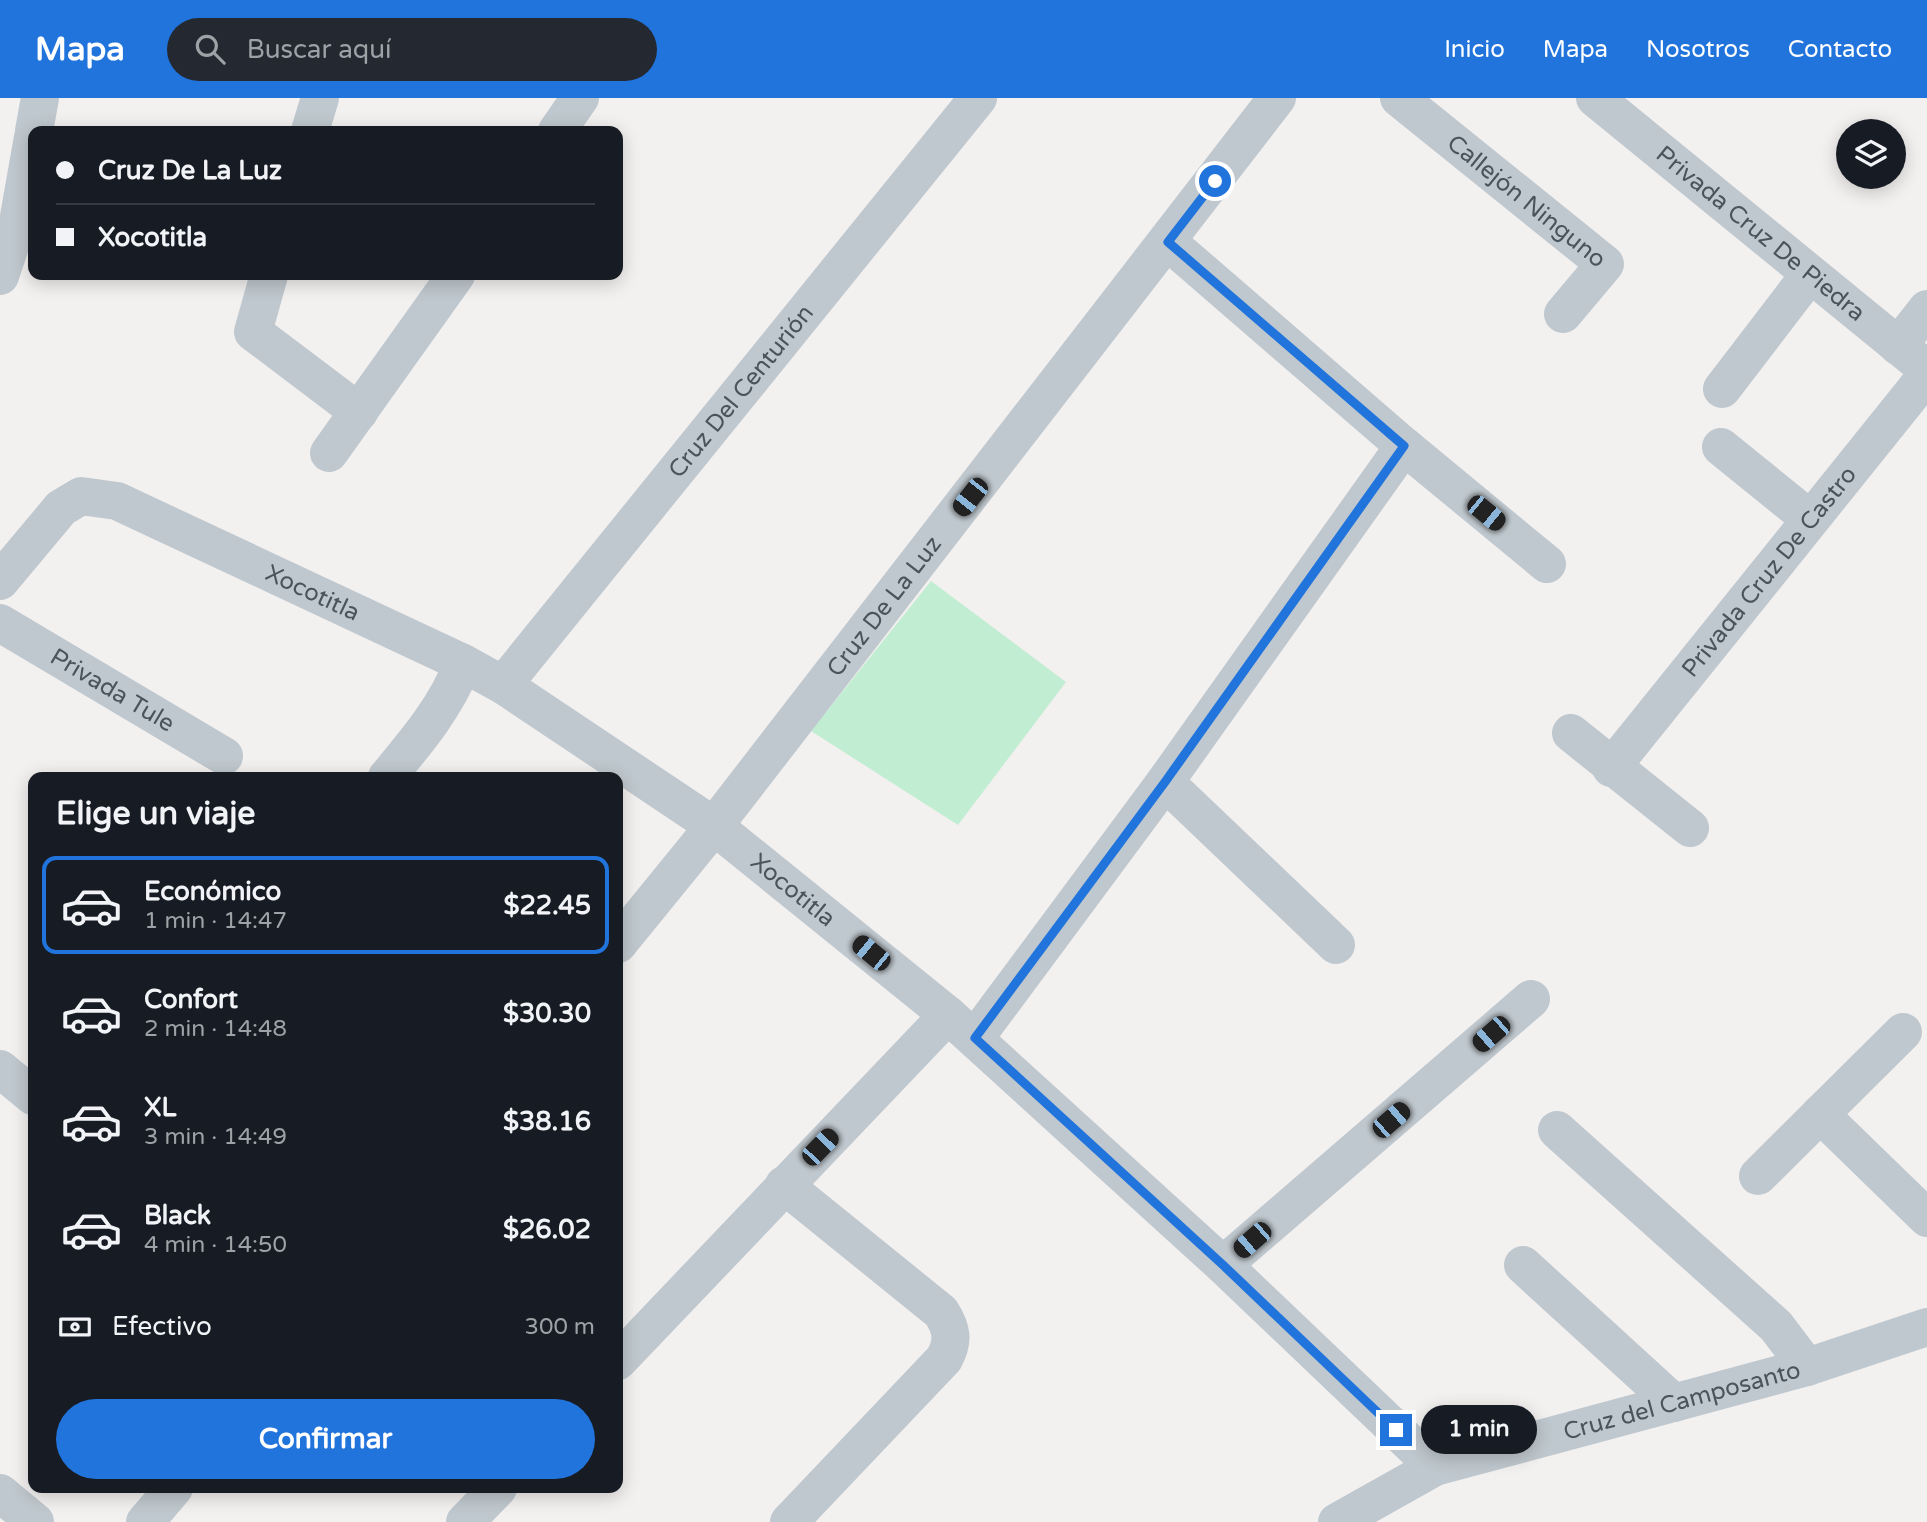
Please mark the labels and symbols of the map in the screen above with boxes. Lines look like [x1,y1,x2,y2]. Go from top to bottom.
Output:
street label: Callejón Ninguno [1441,129,1612,274]
street label: Privada Cruz De Piedra [1650,140,1871,328]
route start [1199,165,1231,197]
street label: Cruz Del Centurión [662,299,820,484]
street label: Privada Cruz De Castro [1676,461,1863,683]
car [949,474,992,520]
car [1464,492,1509,534]
street label: Cruz De La Luz [821,530,948,683]
street label: Xocotitla [261,559,364,628]
street label: Privada Tule [45,642,180,738]
street label: Xocotitla [745,847,841,933]
car [849,932,894,974]
car [1469,1012,1514,1056]
car [1369,1098,1414,1142]
car [798,1125,843,1169]
car [1230,1218,1275,1262]
street label: Cruz del Camposanto [1560,1355,1804,1447]
callout: 1 min [1420,1406,1536,1454]
route end [1380,1414,1412,1446]

